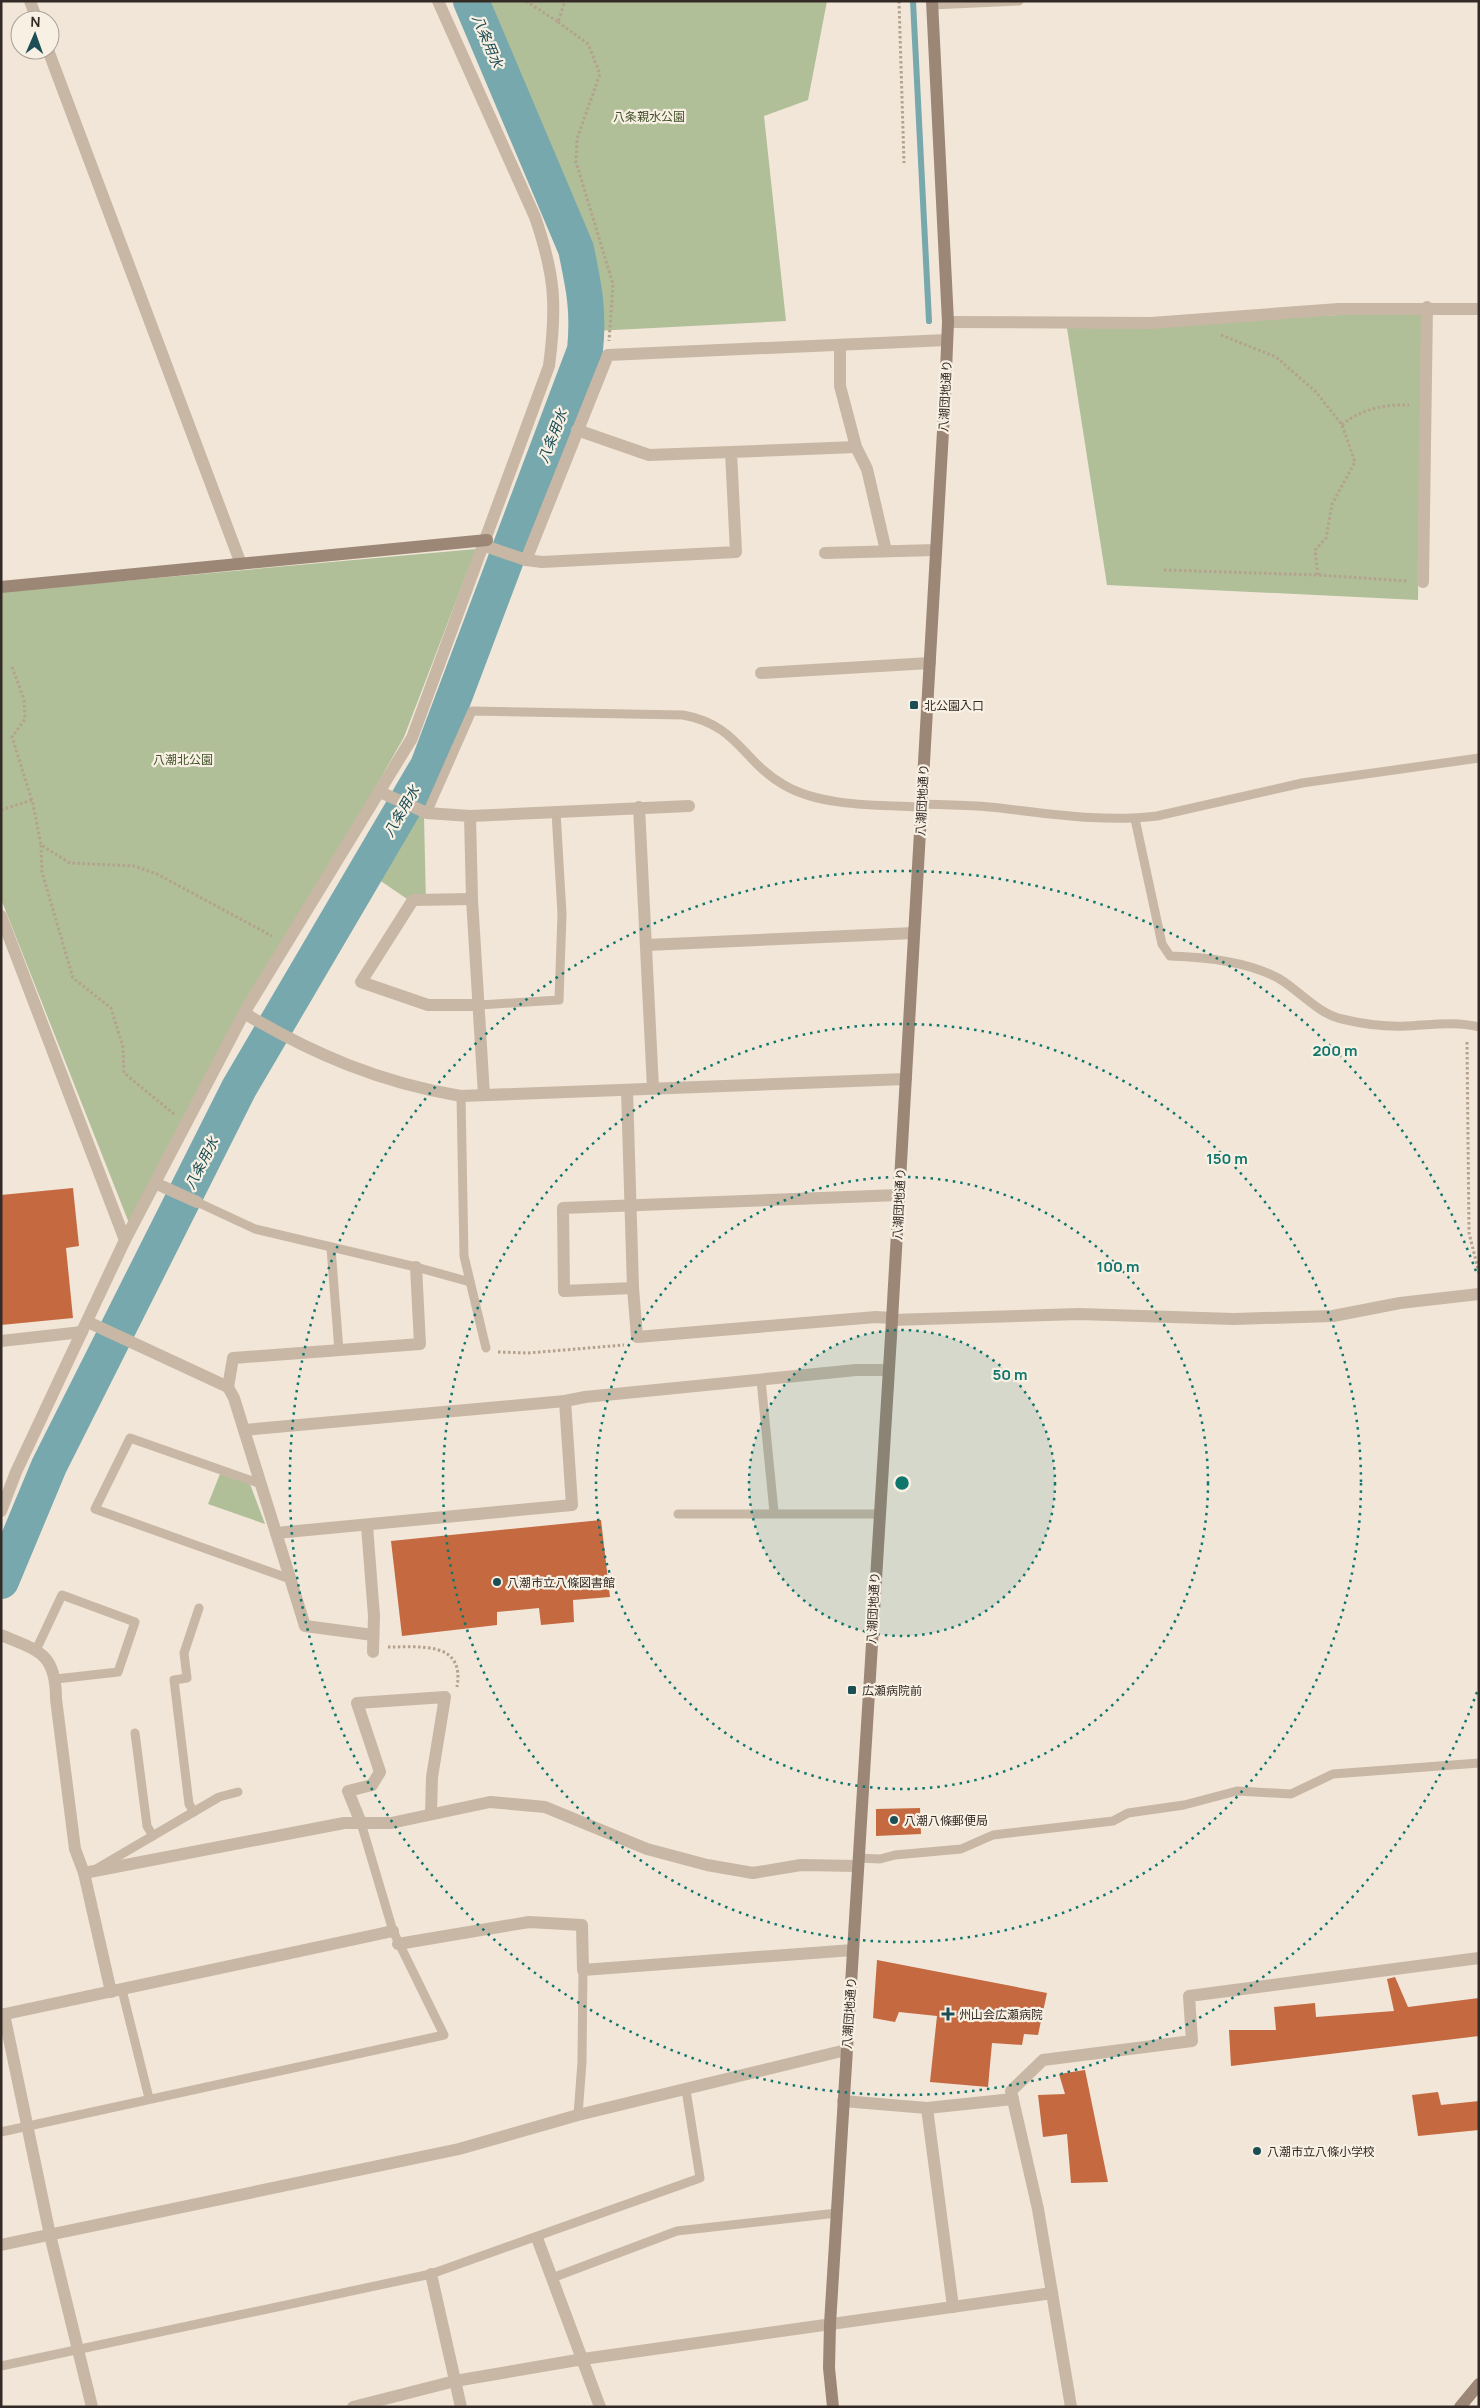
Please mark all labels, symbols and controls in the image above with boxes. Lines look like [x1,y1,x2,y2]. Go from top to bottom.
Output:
north arrow [10,10,60,60]
text: N [30,12,41,31]
water label: 八条用水 [468,12,508,72]
park label: 八条親水公園 [613,108,685,125]
street label: 八潮団地通り [935,360,955,432]
water label: 八条用水 [533,405,572,466]
place label: 北公園入口 [924,697,984,714]
marker: 北公園入口 [908,699,920,711]
park label: 八潮北公園 [153,751,213,768]
street label: 八潮団地通り [912,764,932,836]
water label: 八条用水 [379,780,424,840]
text: 200 m [1312,1040,1358,1061]
water label: 八条用水 [180,1132,223,1192]
text: 150 m [1206,1148,1248,1169]
street label: 八潮団地通り [889,1168,909,1240]
text: 100 m [1097,1256,1139,1277]
text: 50 m [992,1364,1028,1385]
centre of rings [893,1474,911,1492]
street label: 八潮団地通り [863,1572,883,1644]
place label: 八潮市立八條図書館 [507,1574,615,1591]
marker: 八潮市立八條図書館 [491,1576,503,1588]
place label: 広瀬病院前 [862,1682,922,1699]
marker: 広瀬病院前 [846,1684,858,1696]
place label: 八潮八條郵便局 [904,1812,988,1829]
marker: 八潮八條郵便局 [888,1814,900,1826]
street label: 八潮団地通り [838,1976,860,2050]
place label: 州山会広瀬病院 [959,2006,1043,2023]
marker: 州山会広瀬病院 [941,2007,955,2021]
place label: 八潮市立八條小学校 [1267,2143,1375,2160]
marker: 八潮市立八條小学校 [1251,2145,1263,2157]

